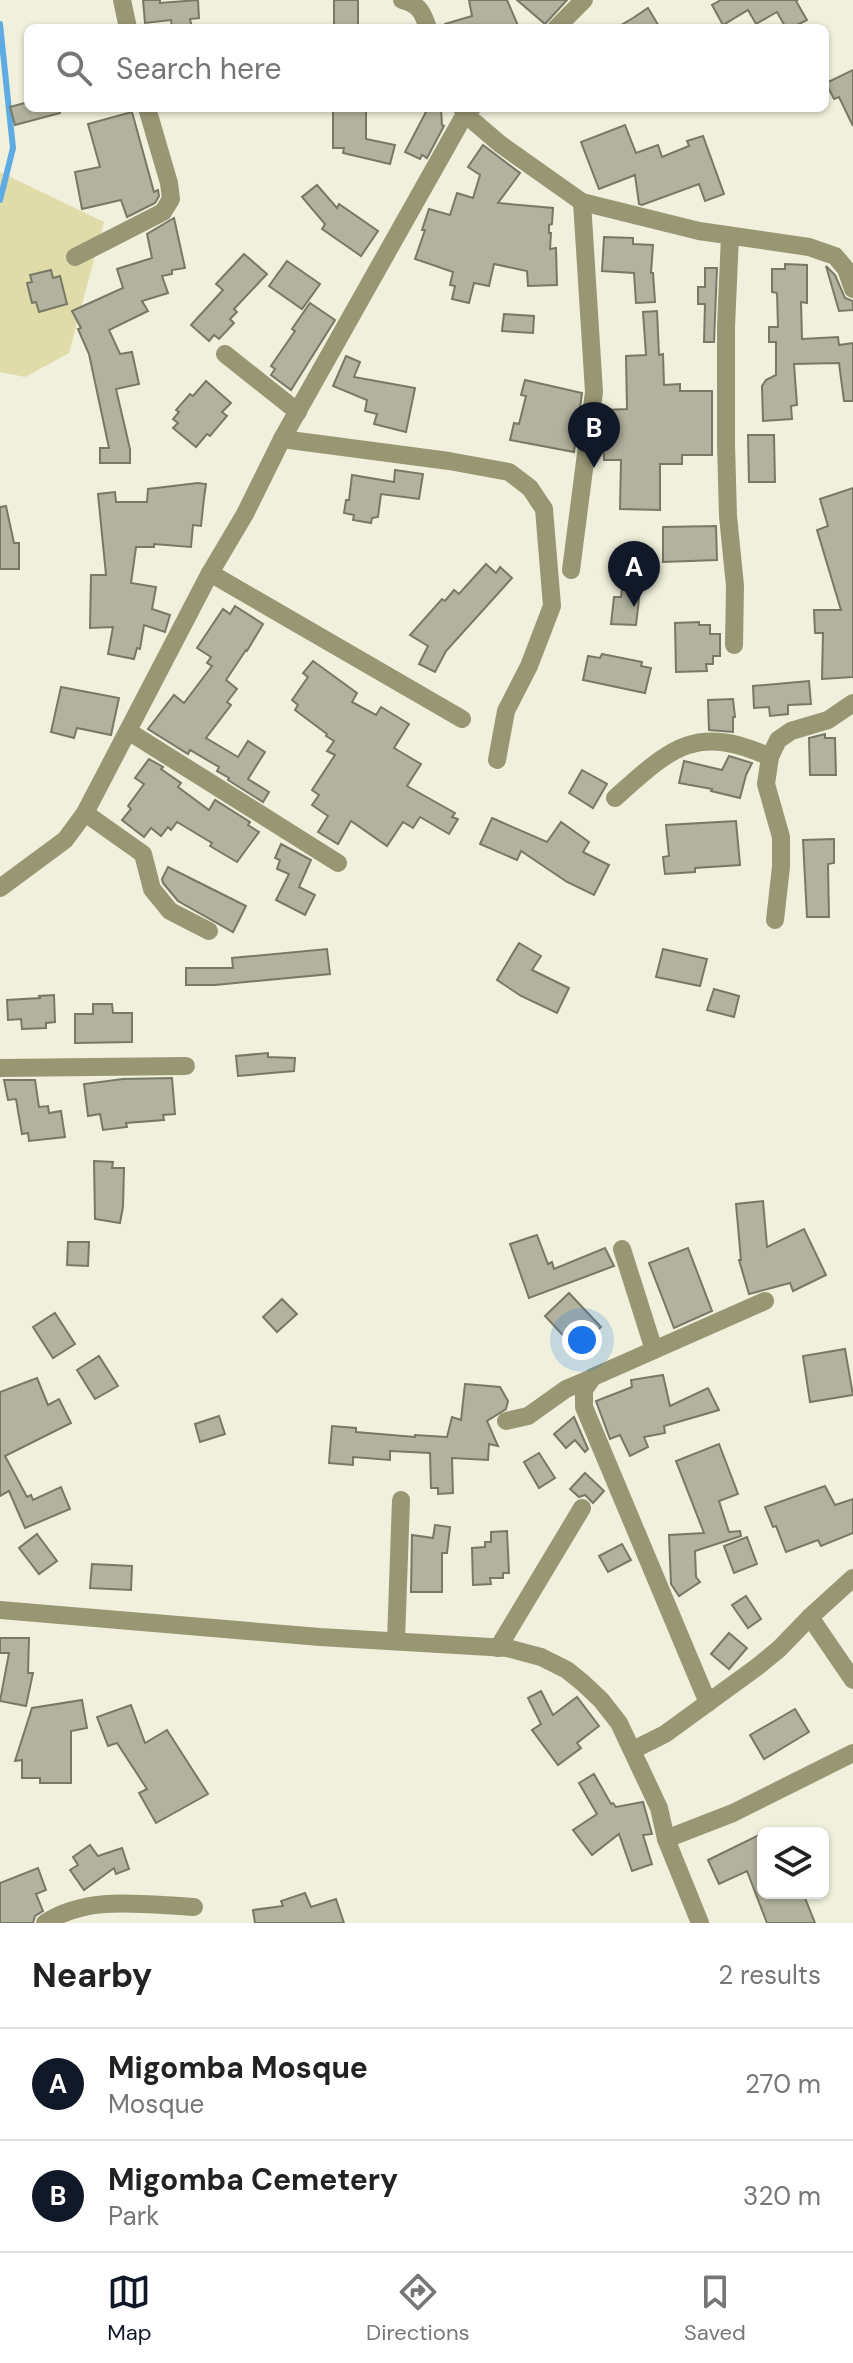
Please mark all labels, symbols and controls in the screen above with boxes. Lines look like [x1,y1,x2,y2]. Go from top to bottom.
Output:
search box [24,24,829,112]
icon: search [52,46,96,90]
text: Search here [116,49,282,88]
pin: B [568,402,620,468]
pin: A [608,541,660,607]
your location [562,1320,602,1360]
map controls [757,1827,829,1899]
button: layers [757,1827,829,1899]
text: Nearby [32,1953,152,1998]
text: 2 results [718,1958,821,1992]
text: Migomba Mosque [108,2048,368,2087]
text: A [49,2067,67,2101]
text: 270 m [745,2067,821,2101]
text: Mosque [108,2087,204,2121]
text: Migomba Cemetery [108,2160,398,2199]
text: B [50,2179,66,2213]
text: 320 m [743,2179,821,2213]
text: Park [108,2199,159,2233]
tab: Map [107,2270,152,2347]
tab: Directions [366,2270,470,2347]
tab: Saved [684,2270,746,2347]

